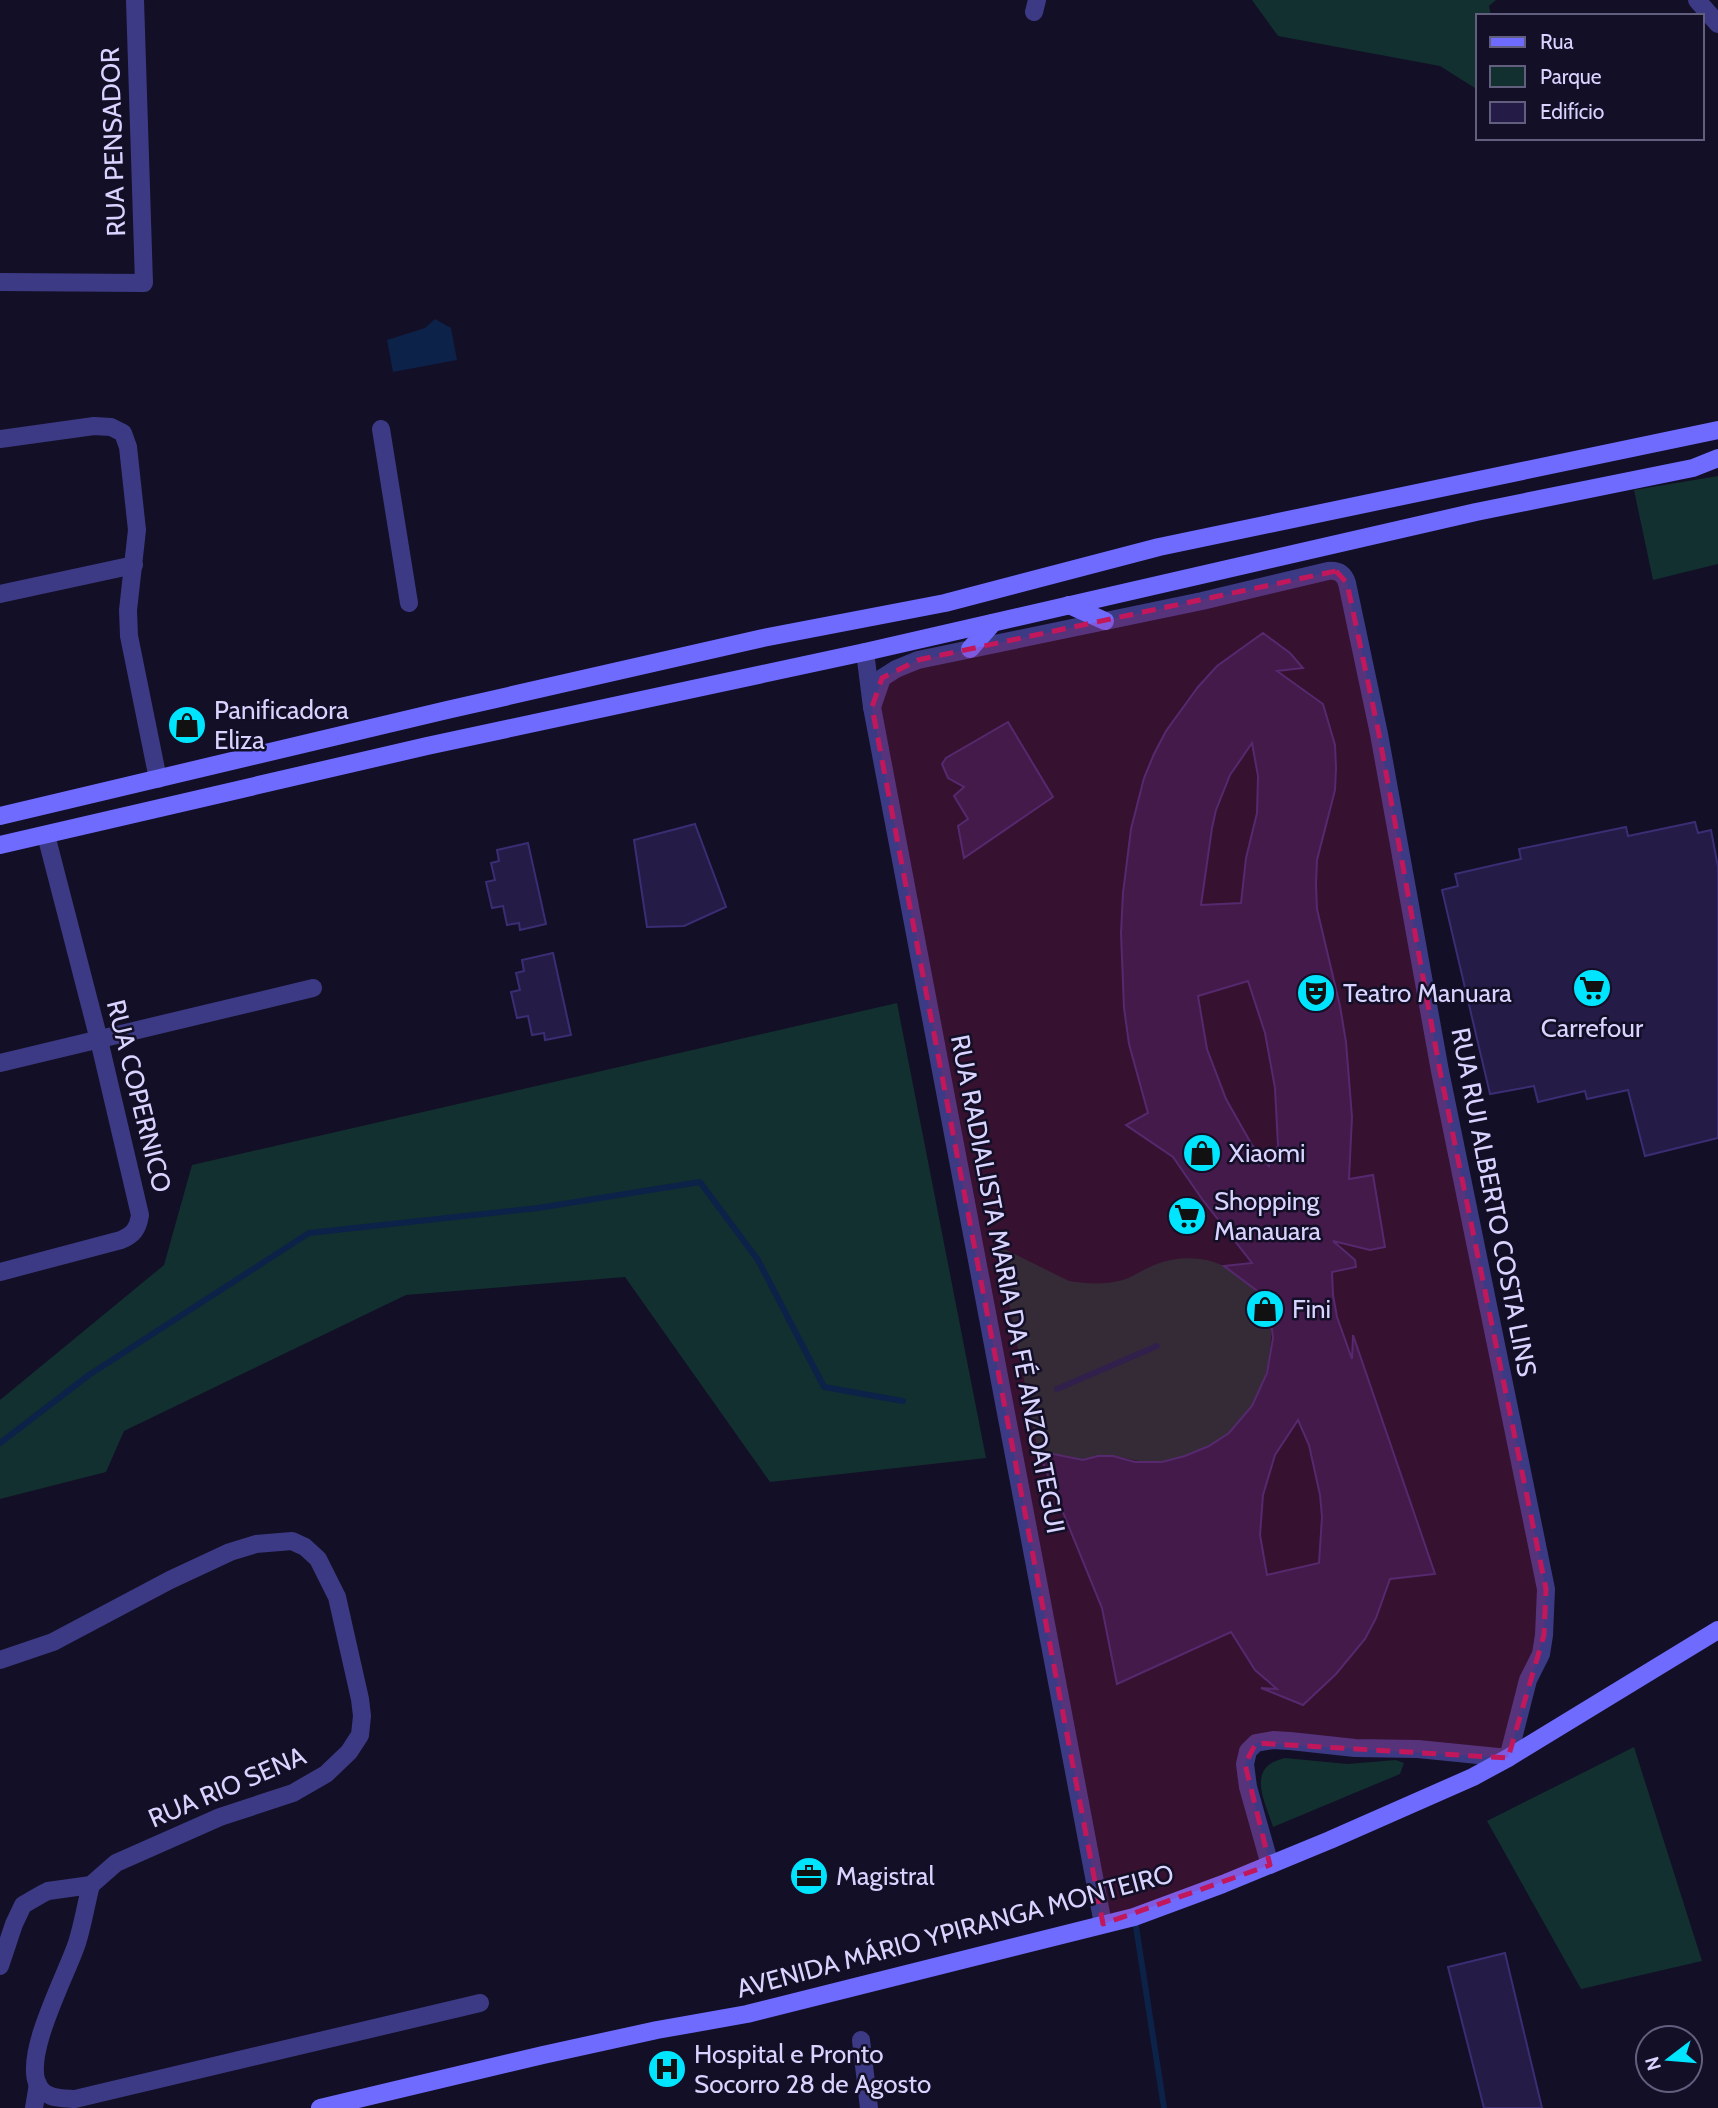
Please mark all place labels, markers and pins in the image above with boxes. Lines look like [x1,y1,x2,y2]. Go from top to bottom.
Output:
place label: Panificadora Eliza [214,694,349,756]
shop icon: Panificadora Eliza [166,704,208,746]
supermarket icon: Carrefour [1571,967,1613,1009]
theatre icon: Teatro Manuara [1295,972,1337,1014]
place label: Teatro Manuara [1343,977,1512,1009]
place label: Carrefour [1541,1012,1644,1044]
shop icon: Xiaomi [1181,1132,1223,1174]
place label: Xiaomi [1229,1137,1306,1169]
place label: Shopping Manauara [1214,1185,1322,1247]
supermarket icon: Shopping Manauara [1166,1195,1208,1237]
shop icon: Fini [1244,1288,1286,1330]
place label: Fini [1292,1293,1331,1325]
office icon: Magistral [788,1855,830,1897]
place label: Magistral [836,1860,935,1892]
place label: Hospital e Pronto Socorro 28 de Agosto [694,2038,931,2100]
hospital icon: Hospital e Pronto Socorro 28 de Agosto [646,2048,688,2090]

